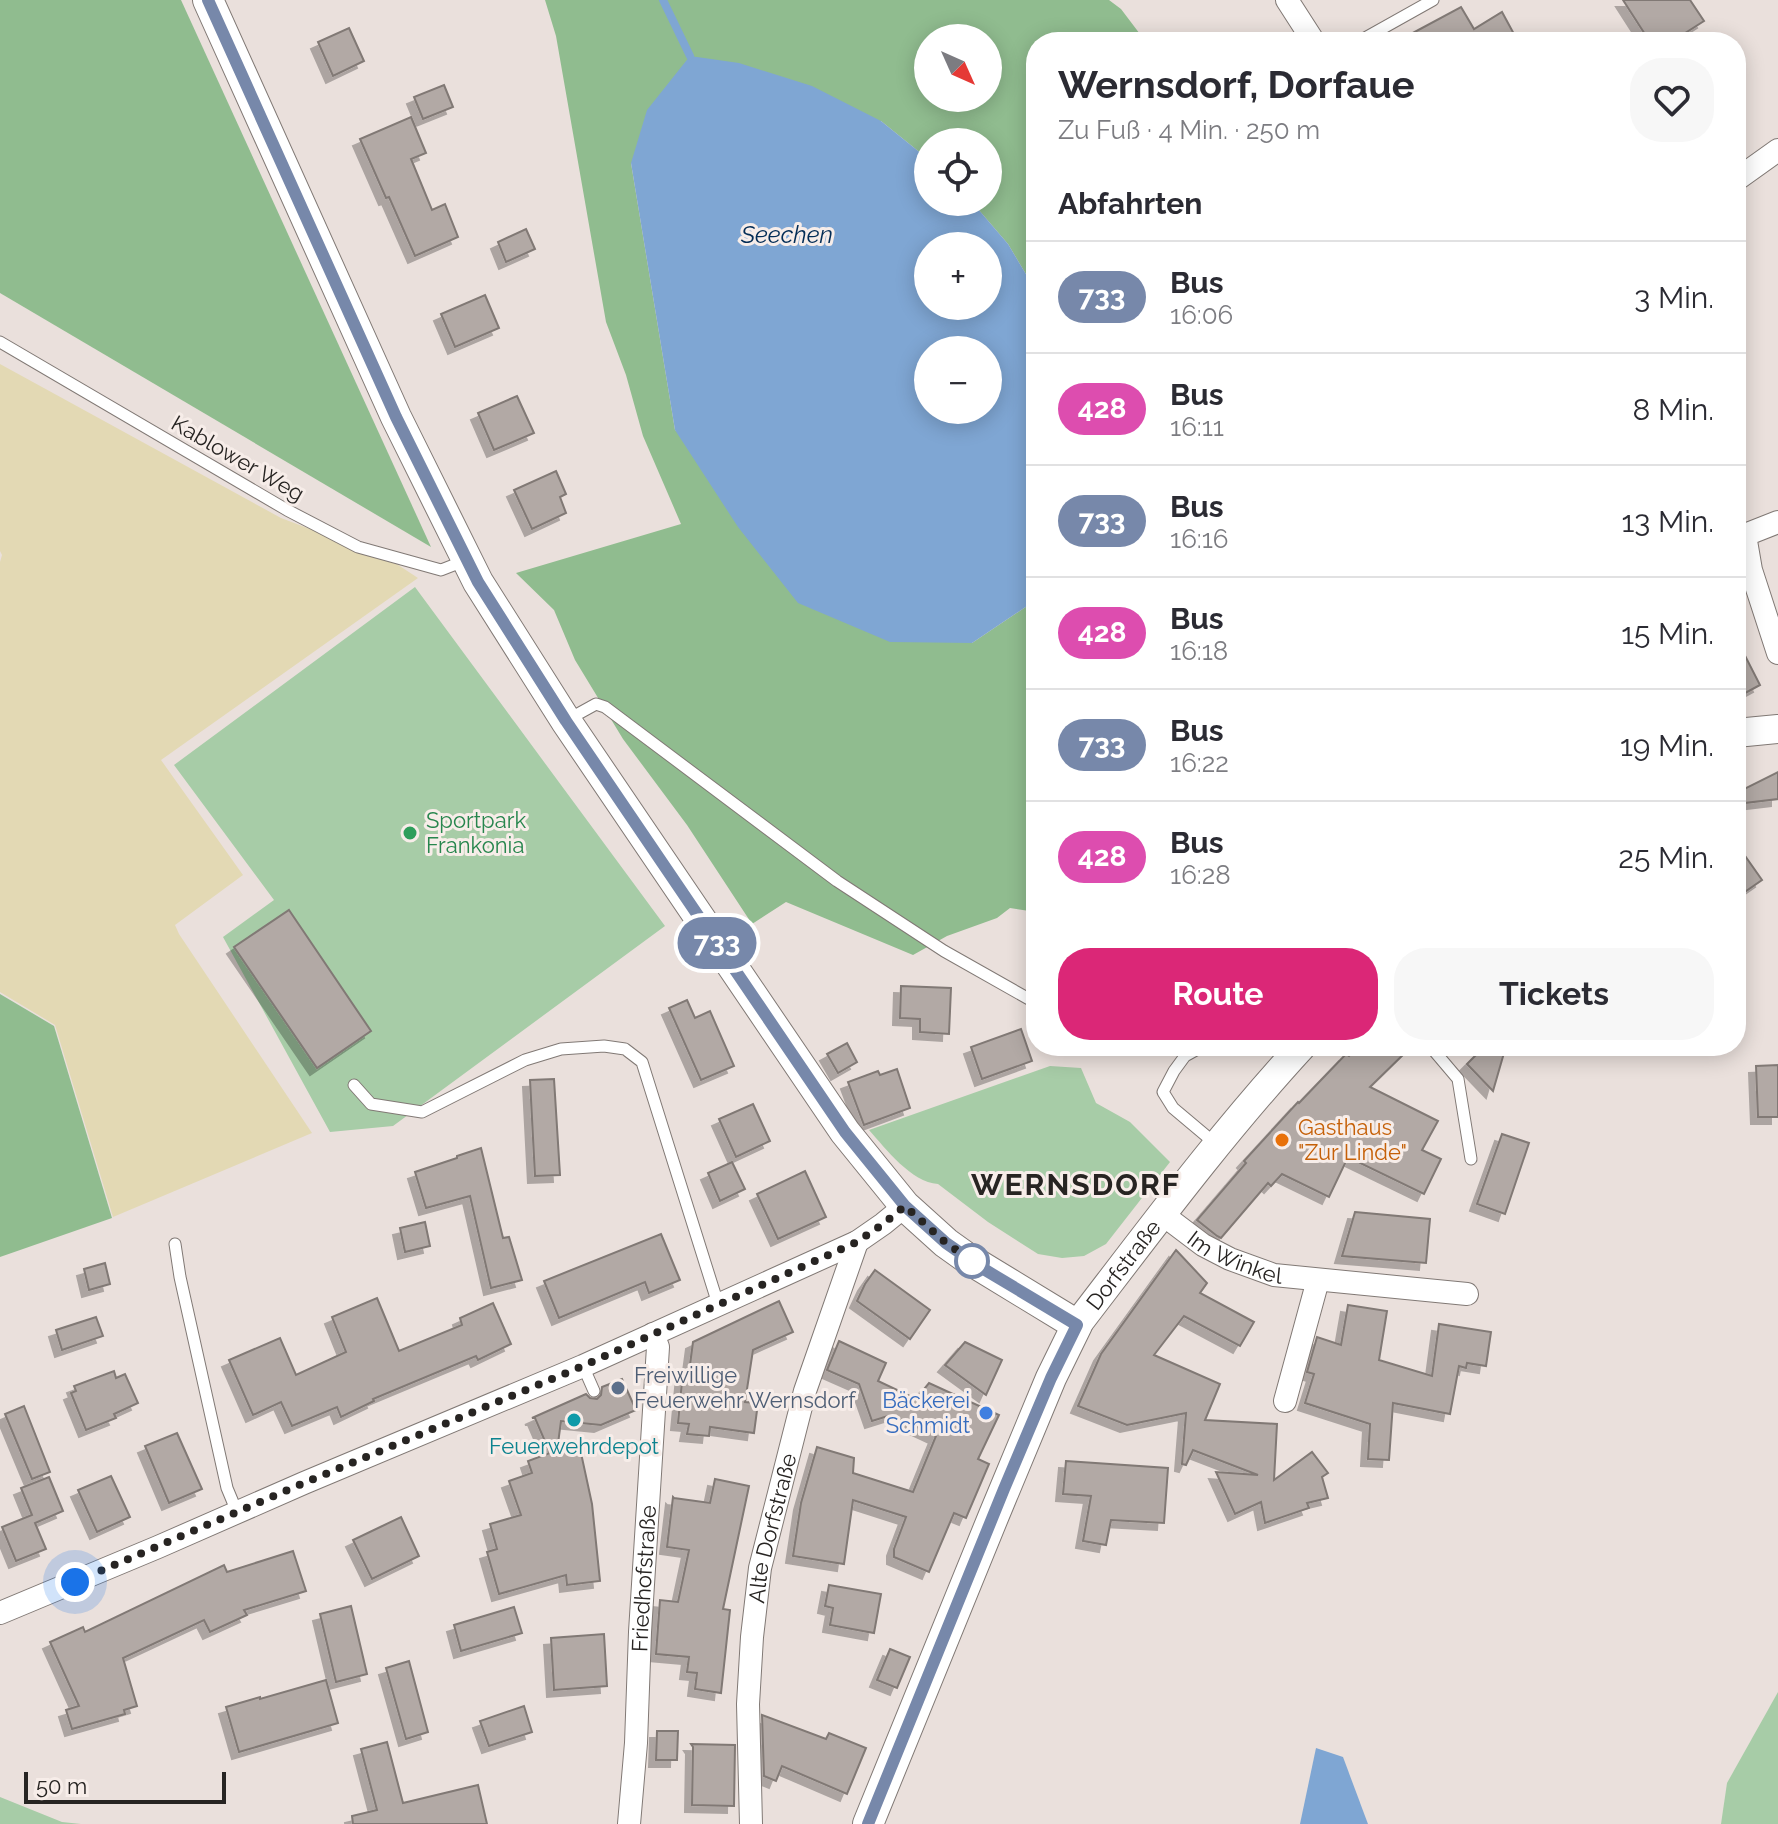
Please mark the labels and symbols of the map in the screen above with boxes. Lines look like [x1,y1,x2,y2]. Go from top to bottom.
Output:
north arrow [914,24,1002,112]
water label: Seechen [740,220,833,249]
street label: Kablower Weg [167,410,309,506]
place label: Sportpark Frankonia [426,807,526,858]
marker: Sportpark Frankonia [401,824,419,842]
line badge: 733 [671,917,763,969]
place label: Gasthaus "Zur Linde" [1298,1114,1407,1165]
marker: Gasthaus "Zur Linde" [1273,1131,1291,1149]
district label: WERNSDORF [971,1167,1181,1202]
street label: Dorfstraße [1081,1214,1166,1315]
street label: Im Winkel [1182,1225,1283,1289]
unlabelled marker [955,1244,989,1278]
place label: Freiwillige Feuerwehr Wernsdorf [634,1362,856,1413]
marker: Freiwillige Feuerwehr Wernsdorf [609,1379,627,1397]
place label: Bäckerei Schmidt [882,1387,971,1438]
marker: Bäckerei Schmidt [977,1404,995,1422]
marker: Feuerwehrdepot [565,1411,583,1429]
place label: Feuerwehrdepot [489,1433,660,1459]
street label: Alte Dorfstraße [743,1450,802,1604]
street label: Friedhofstraße [626,1504,661,1652]
your location [55,1562,95,1602]
scale bar [24,1768,226,1804]

